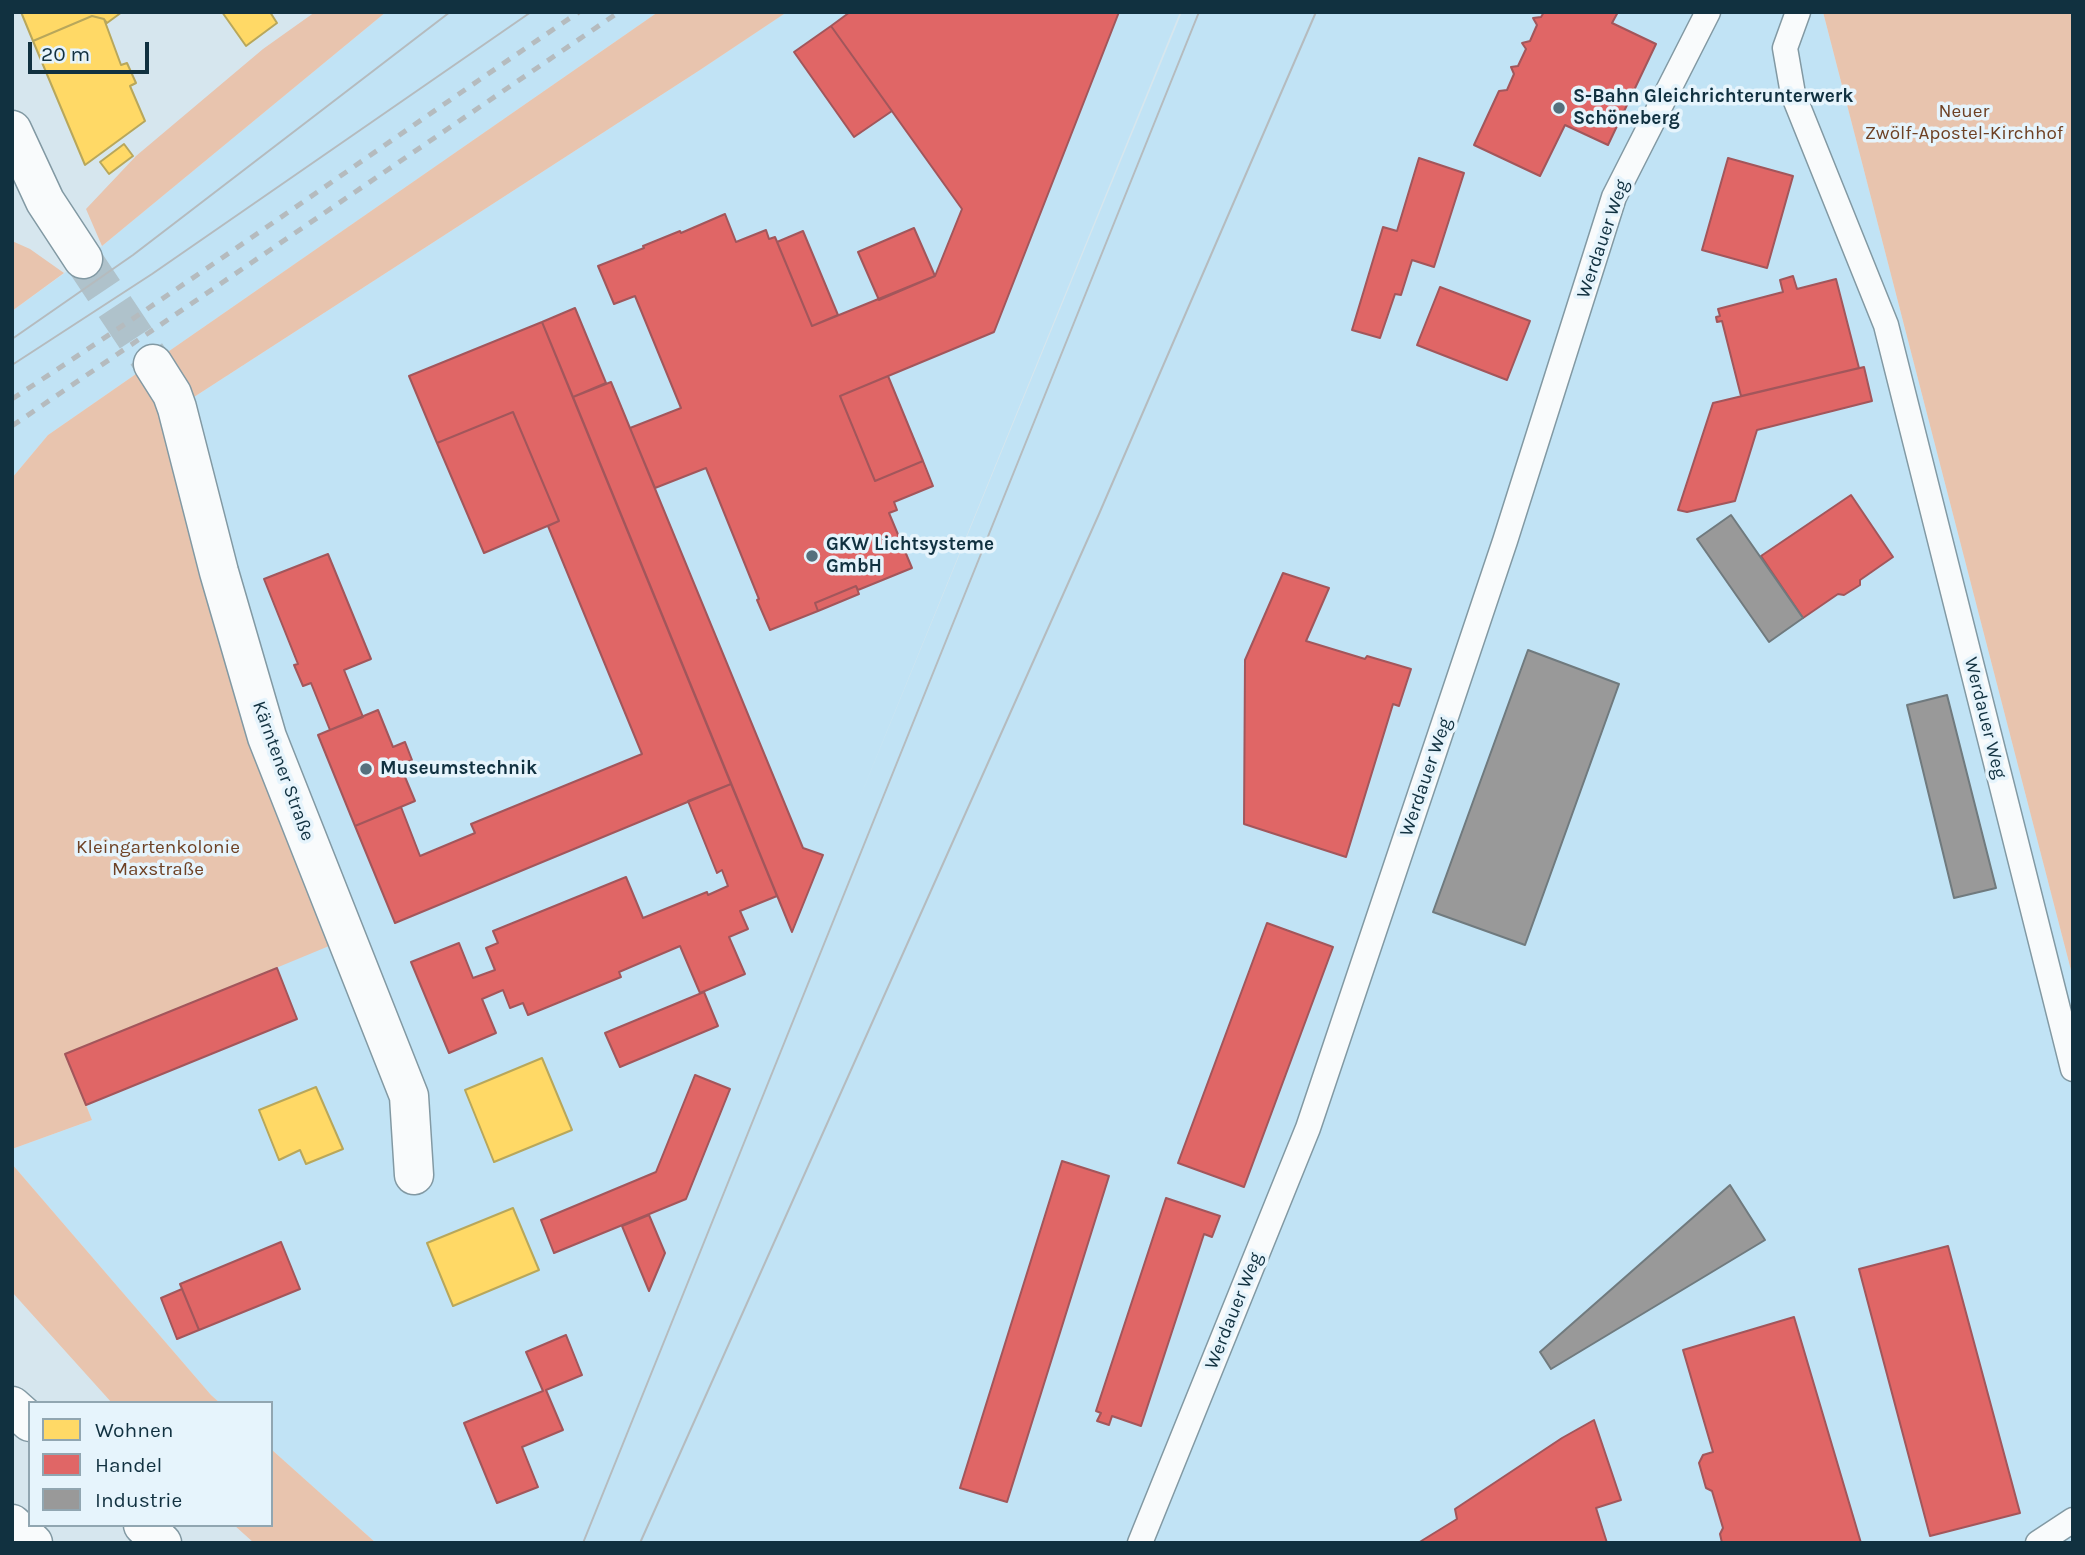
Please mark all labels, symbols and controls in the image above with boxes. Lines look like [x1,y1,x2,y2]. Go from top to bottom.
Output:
scale bar [32,28,152,72]
text: 20 m [41,42,90,66]
place label: S-Bahn Gleichrichterunterwerk Schöneberg [1573,86,1854,130]
marker: S-Bahn Gleichrichterunterwerk Schöneberg [1551,100,1567,116]
park label: Neuer Zwölf-Apostel-Kirchhof [1865,101,2063,145]
street label: Werdauer Weg [1572,177,1634,301]
place label: GKW Lichtsysteme GmbH [826,534,994,578]
marker: GKW Lichtsysteme GmbH [804,548,820,564]
street label: Werdauer Weg [1959,655,2011,781]
street label: Kärntener Straße [247,698,319,844]
street label: Werdauer Weg [1395,715,1457,839]
place label: Museumstechnik [380,758,537,780]
marker: Museumstechnik [358,761,374,777]
park label: Kleingartenkolonie Maxstraße [76,837,240,881]
street label: Werdauer Weg [1200,1249,1268,1373]
legend [28,1401,273,1527]
text: Wohnen [95,1418,173,1442]
text: Handel [95,1453,162,1477]
text: Industrie [95,1488,182,1512]

